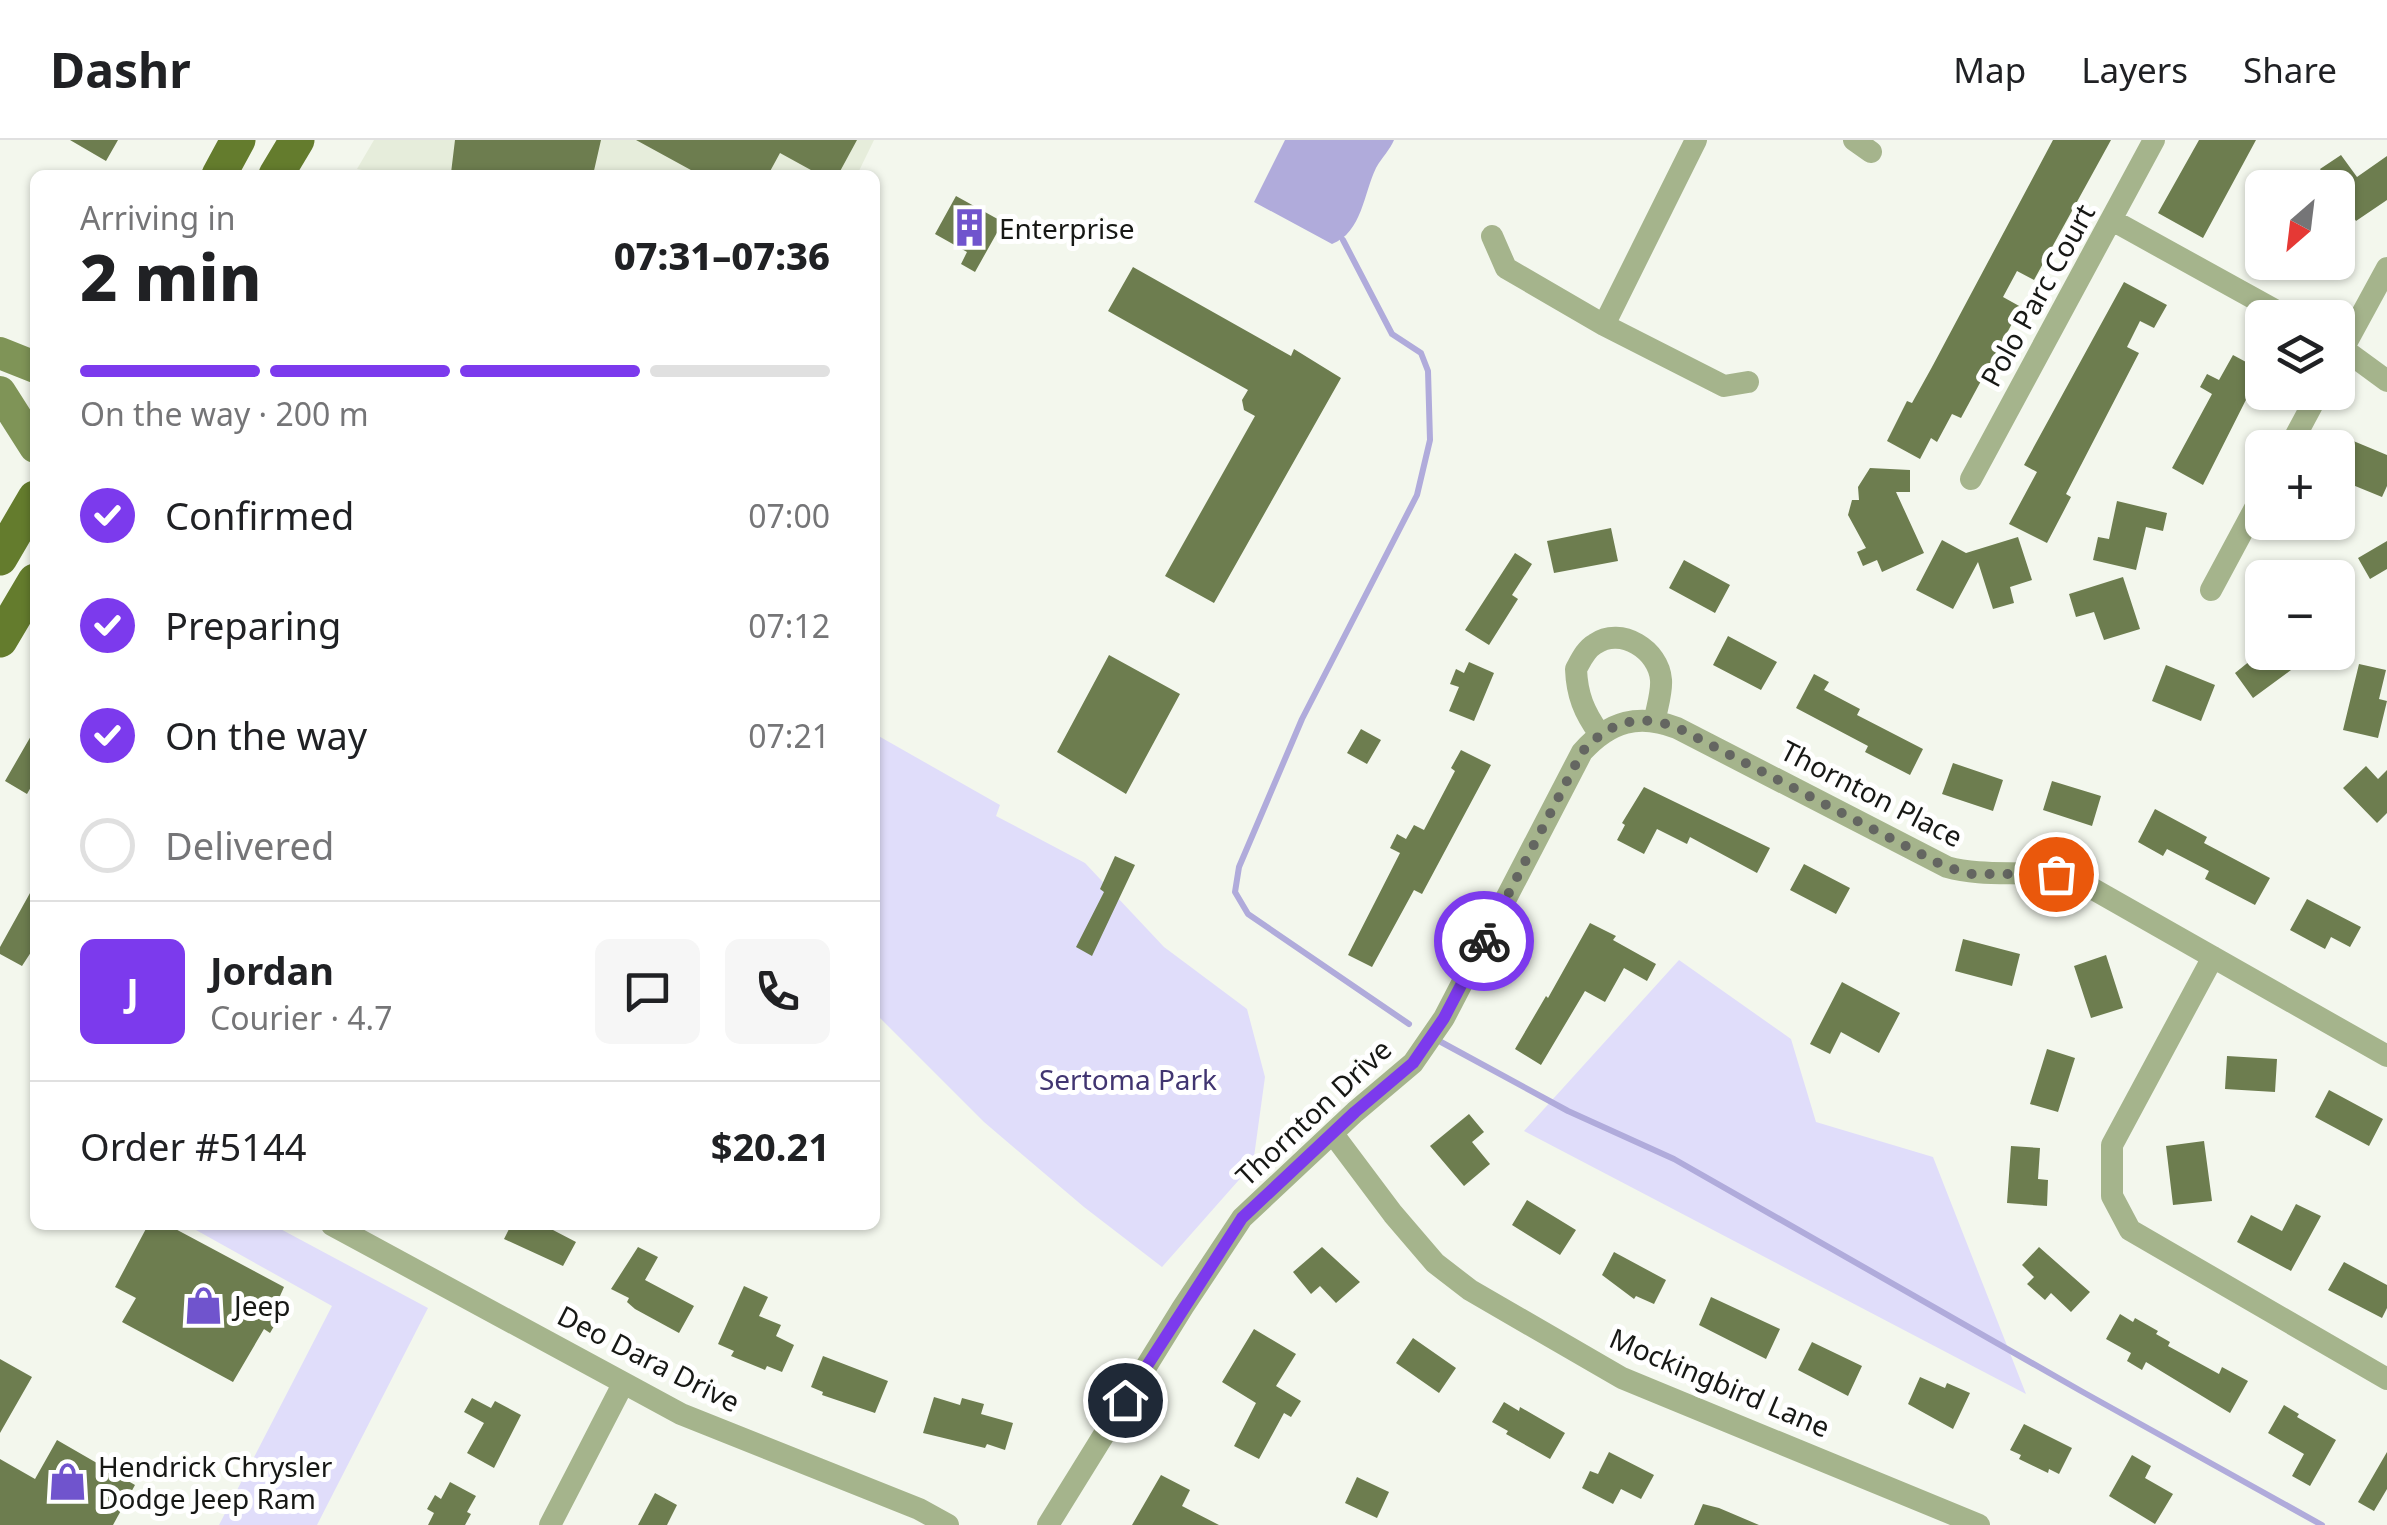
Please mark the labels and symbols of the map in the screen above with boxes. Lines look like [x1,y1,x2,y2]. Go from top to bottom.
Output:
north arrow [2245,170,2355,280]
street label: Polo Parc Court [1971,197,2103,393]
building icon: Enterprise [948,207,990,249]
place label: Enterprise [999,209,1135,247]
street label: Thornton Place [1775,731,1969,855]
pin [2014,832,2099,917]
courier [1434,891,1534,991]
street label: Thornton Drive [1227,1030,1399,1194]
park label: Sertoma Park [1039,1060,1217,1098]
shop icon: Jeep [183,1284,225,1326]
place label: Jeep [231,1286,290,1324]
street label: Deo Dara Drive [551,1296,747,1420]
street label: Mockingbird Lane [1604,1318,1836,1446]
pin [1083,1358,1168,1443]
place label: Hendrick Chrysler Dodge Jeep Ram [98,1447,333,1517]
shop icon: Hendrick Chrysler Dodge Jeep Ram [47,1461,89,1503]

